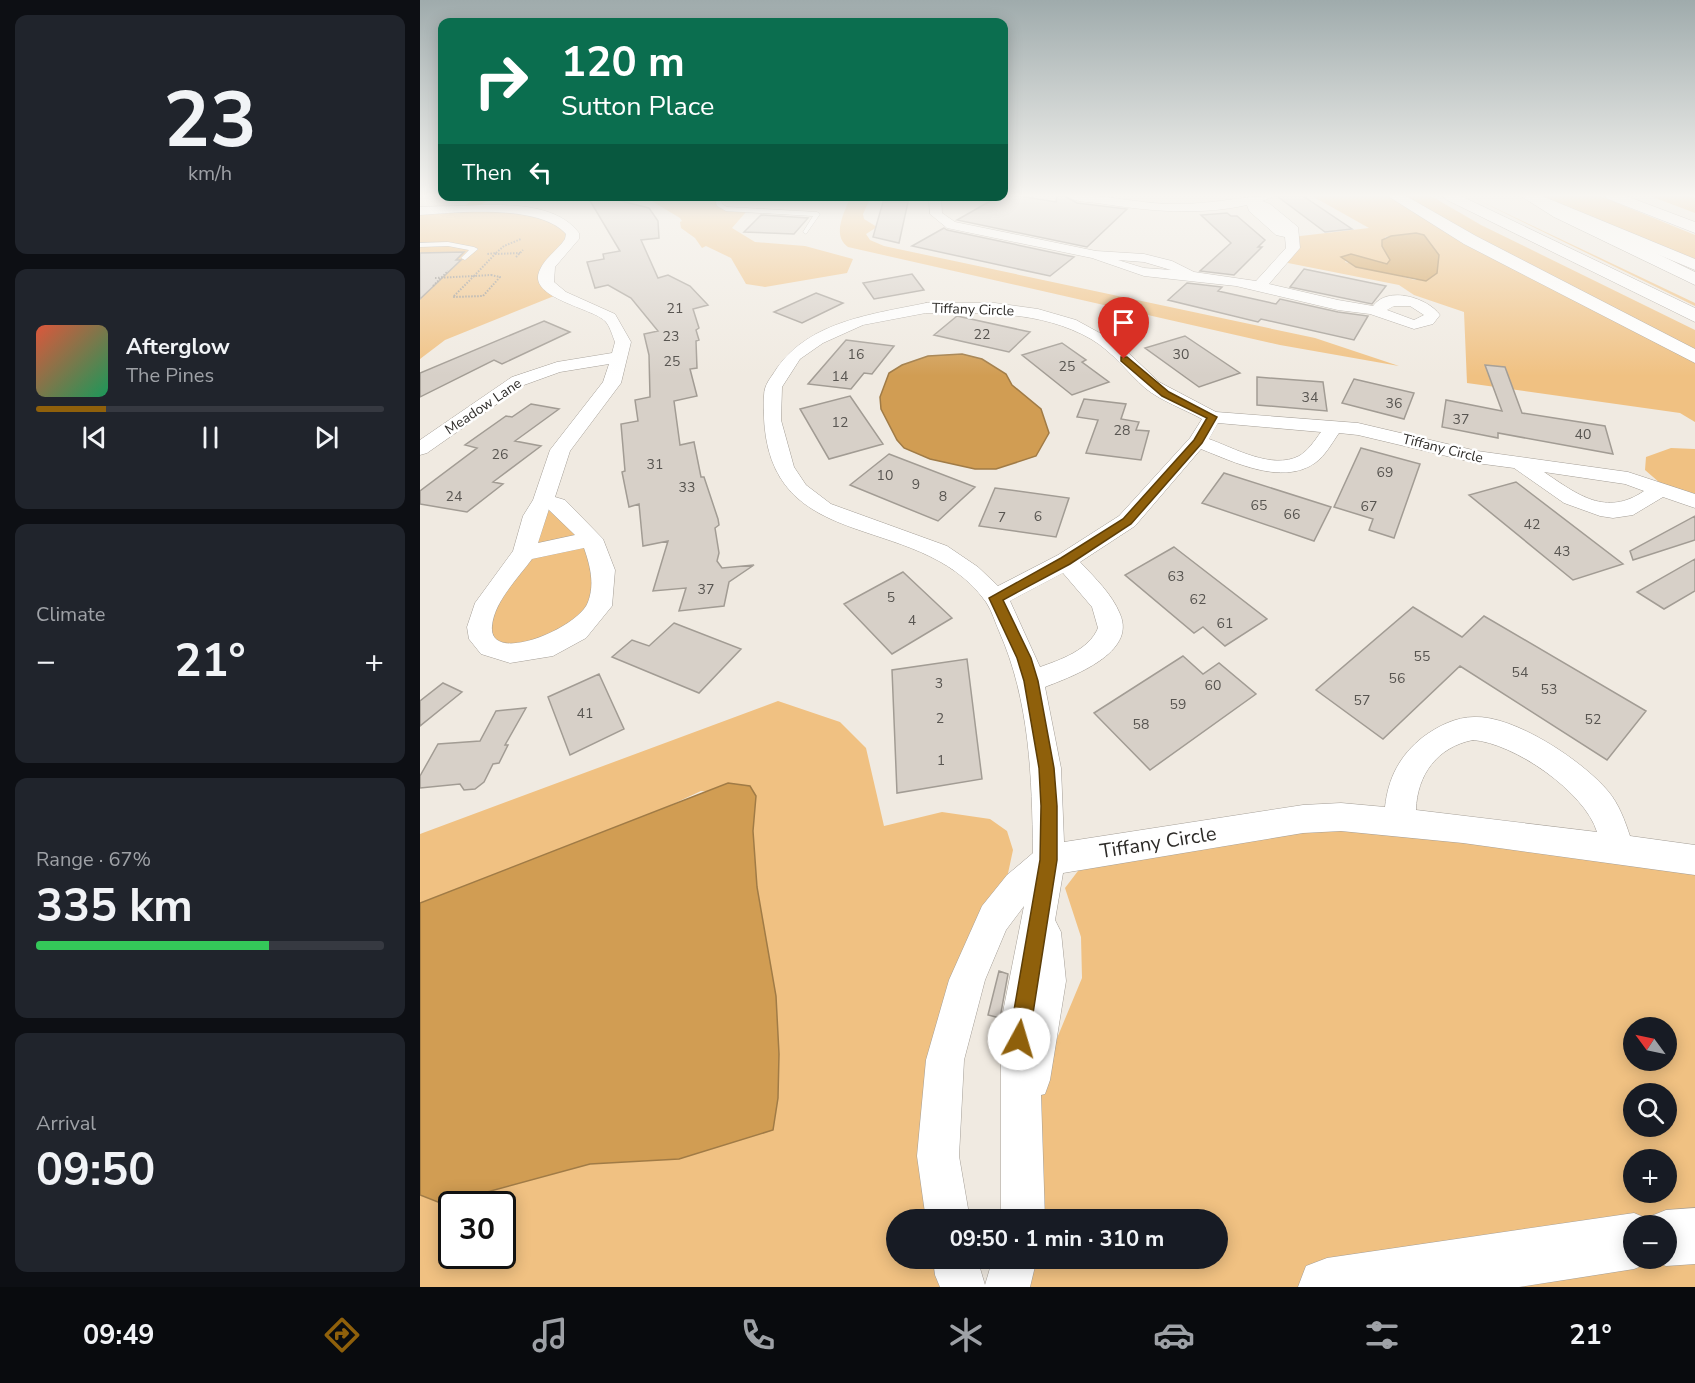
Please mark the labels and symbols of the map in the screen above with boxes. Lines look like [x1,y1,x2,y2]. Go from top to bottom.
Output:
pin [1098,297,1149,359]
house number: 21 [667,299,683,318]
street label: Tiffany Circle [931,299,1014,320]
house number: 22 [974,325,990,344]
house number: 23 [663,327,679,346]
house number: 16 [848,345,864,364]
house number: 30 [1173,345,1189,364]
house number: 25 [664,352,680,371]
house number: 25 [1059,357,1075,376]
house number: 14 [832,367,848,386]
street label: Meadow Lane [441,374,525,439]
house number: 34 [1302,388,1318,407]
house number: 36 [1386,394,1402,413]
house number: 37 [1453,410,1469,429]
house number: 12 [832,413,848,432]
house number: 28 [1114,421,1130,440]
house number: 40 [1575,425,1591,444]
street label: Tiffany Circle [1401,429,1485,468]
house number: 26 [492,445,508,464]
house number: 31 [647,455,663,474]
house number: 69 [1377,463,1393,482]
house number: 10 [877,466,893,485]
house number: 9 [912,475,920,494]
house number: 33 [679,478,695,497]
house number: 24 [446,487,462,506]
house number: 8 [939,487,947,506]
house number: 65 [1251,496,1267,515]
house number: 67 [1361,497,1377,516]
house number: 66 [1284,505,1300,524]
house number: 6 [1034,507,1042,526]
house number: 7 [998,508,1006,527]
house number: 42 [1524,515,1540,534]
house number: 43 [1554,542,1570,561]
house number: 63 [1168,567,1184,586]
house number: 37 [698,580,714,599]
house number: 5 [887,588,895,607]
house number: 62 [1190,590,1206,609]
house number: 4 [908,611,916,630]
house number: 61 [1217,614,1233,633]
house number: 55 [1414,647,1430,666]
house number: 54 [1512,663,1528,682]
house number: 56 [1389,669,1405,688]
house number: 3 [935,674,943,693]
house number: 60 [1205,676,1221,695]
house number: 53 [1541,680,1557,699]
house number: 57 [1354,691,1370,710]
house number: 59 [1170,695,1186,714]
house number: 41 [577,704,593,723]
house number: 2 [936,709,944,728]
house number: 52 [1585,710,1601,729]
house number: 58 [1133,715,1149,734]
house number: 1 [937,751,945,770]
street label: Tiffany Circle [1098,820,1218,865]
position arrow [987,1007,1051,1071]
north arrow [1623,1017,1677,1071]
speed limit sign: 30 [438,1191,516,1269]

